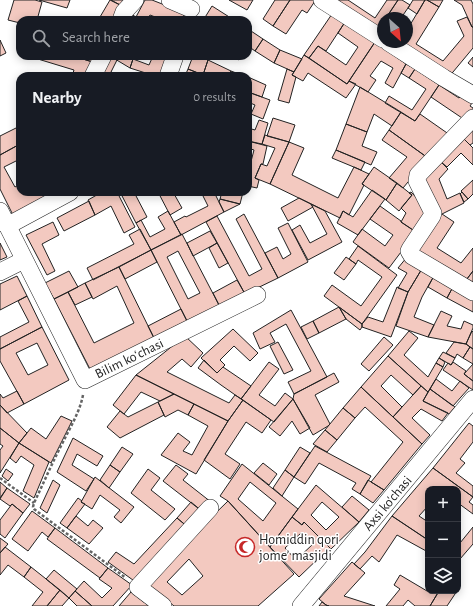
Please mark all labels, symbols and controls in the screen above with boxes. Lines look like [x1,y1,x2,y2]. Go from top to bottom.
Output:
north arrow [377,12,413,48]
search box [16,16,252,60]
icon: search [30,27,52,49]
text: Search here [62,30,130,45]
text: Nearby [32,89,82,106]
text: 0 results [193,91,236,104]
street label: Bilim koʻchasi [93,336,166,381]
street label: Axsi ko'chasi [361,474,415,534]
map controls [425,486,461,594]
button: + [425,486,461,522]
button: − [425,522,461,558]
place label: Homiddin qori jome’ masjidi [259,533,339,563]
mosque icon: Homiddin qori jome’ masjidi [234,536,256,558]
button: layers [425,558,461,594]

